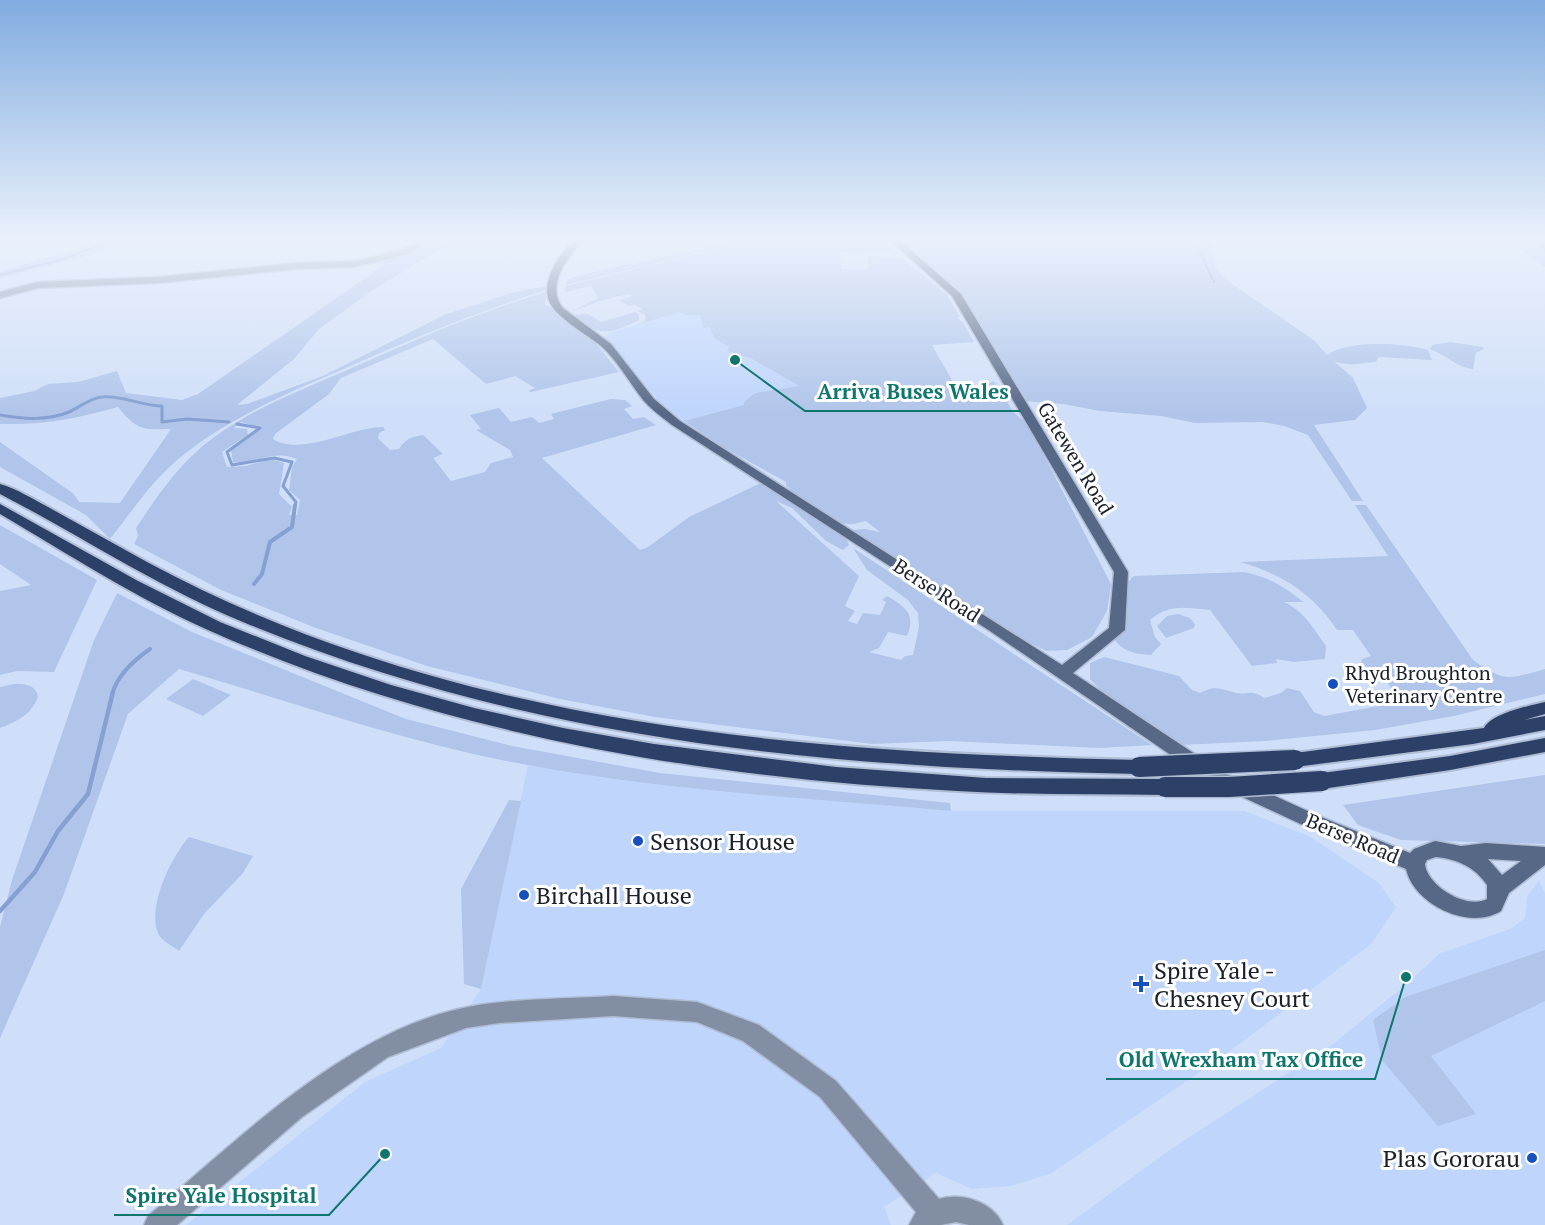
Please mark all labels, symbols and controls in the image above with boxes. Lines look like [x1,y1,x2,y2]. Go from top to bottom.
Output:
callout: Arriva Buses Wales [805,372,1021,411]
text: Arriva Buses Wales [817,377,1009,405]
street label: Gatewen Road [1032,397,1120,519]
street label: Berse Road [888,552,986,628]
place label: Rhyd Broughton Veterinary Centre [1345,659,1503,709]
marker: Rhyd Broughton Veterinary Centre [1326,677,1340,691]
street label: Berse Road [1303,806,1403,870]
place label: Sensor House [650,825,795,857]
marker: Sensor House [631,834,645,848]
place label: Birchall House [536,879,692,911]
marker: Birchall House [517,888,531,902]
place label: Spire Yale - Chesney Court [1154,954,1310,1014]
marker: Spire Yale - Chesney Court [1132,975,1150,993]
callout: Old Wrexham Tax Office [1106,1040,1375,1079]
text: Old Wrexham Tax Office [1119,1045,1363,1073]
place label: Plas Gororau [1383,1142,1520,1174]
marker: Plas Gororau [1525,1151,1539,1165]
callout: Spire Yale Hospital [114,1176,329,1215]
text: Spire Yale Hospital [126,1181,316,1209]

